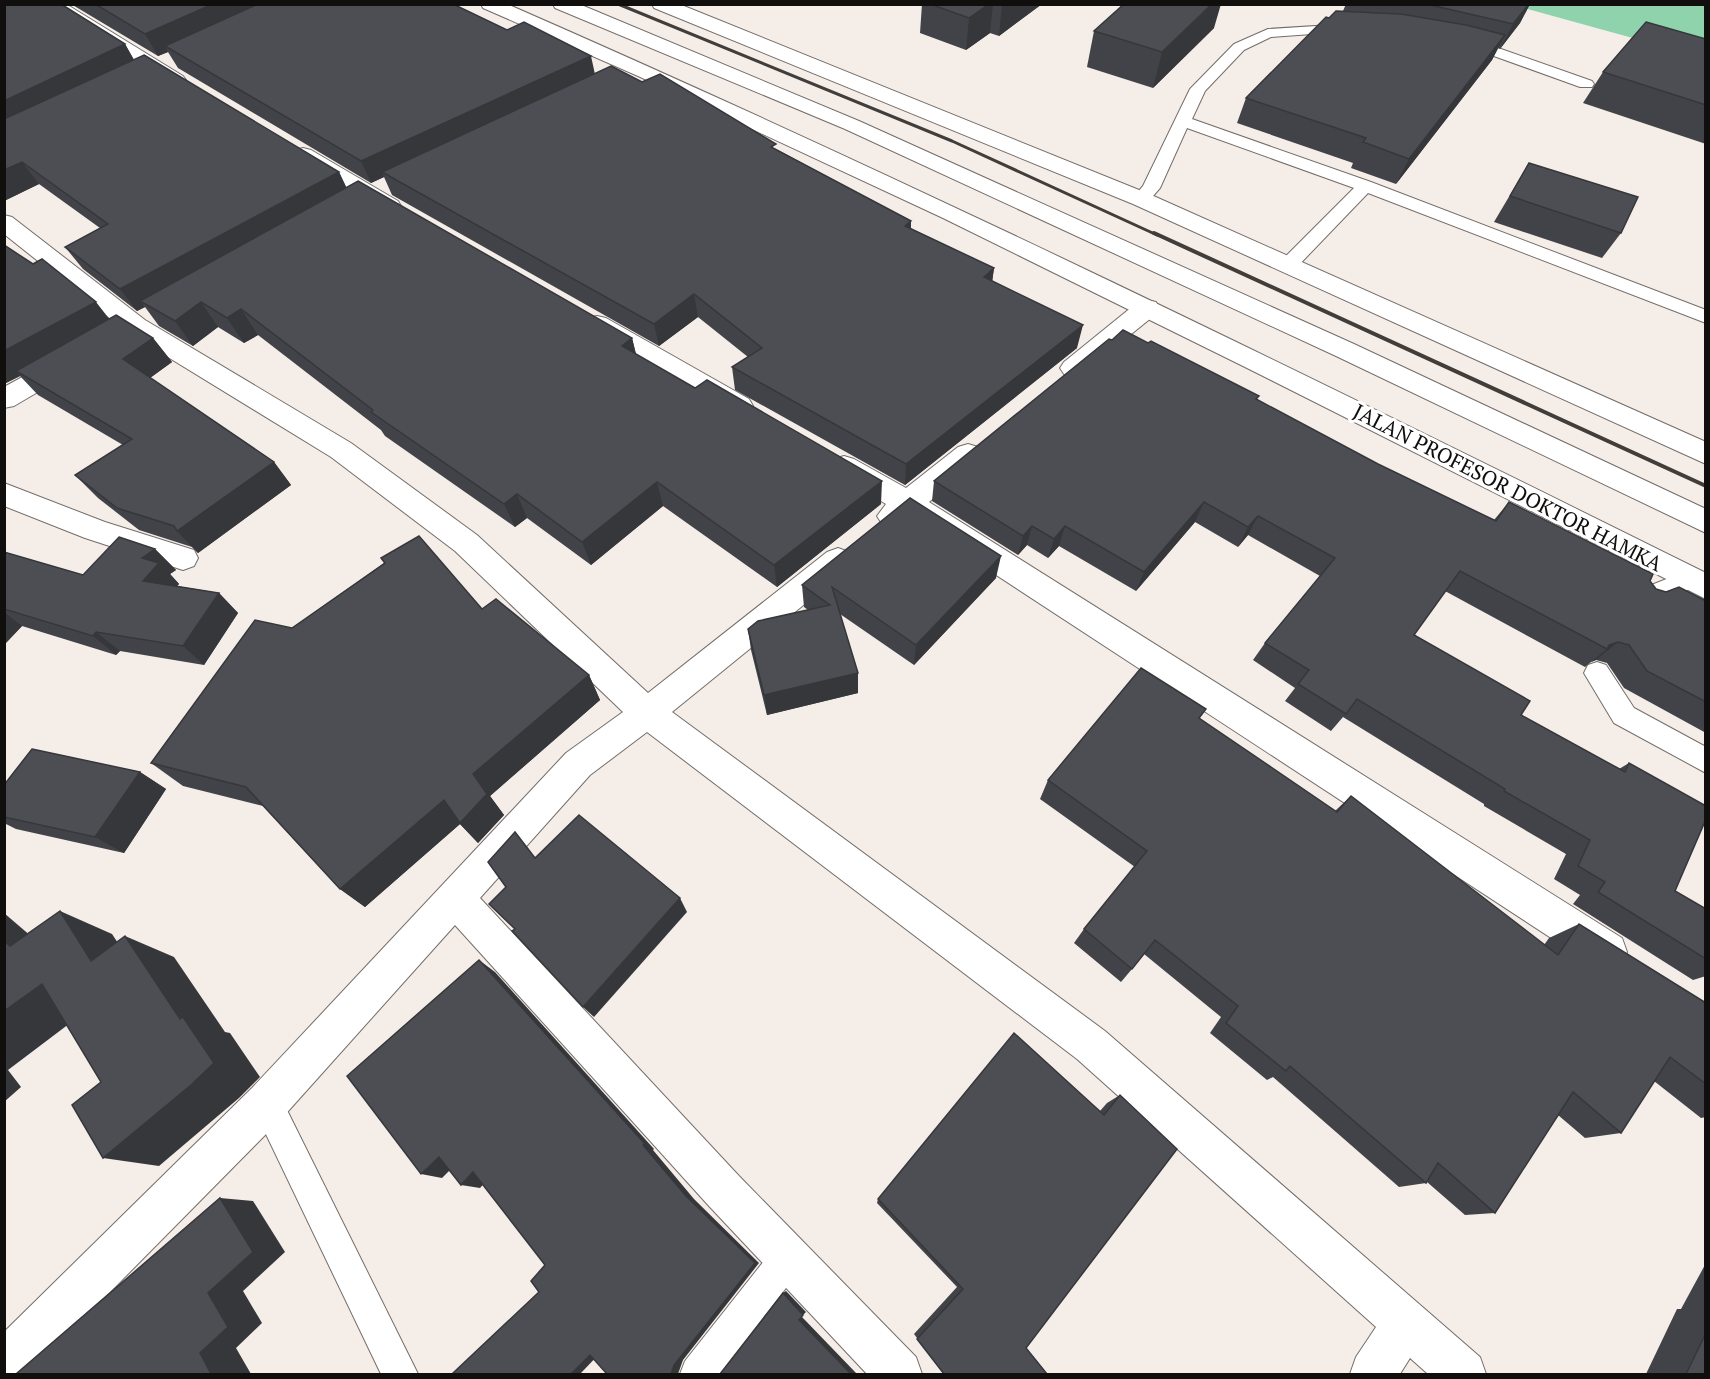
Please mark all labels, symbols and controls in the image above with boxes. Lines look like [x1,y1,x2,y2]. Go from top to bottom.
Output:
street label: JALAN PROFESOR DOKTOR HAMKA [1349,397,1668,578]

